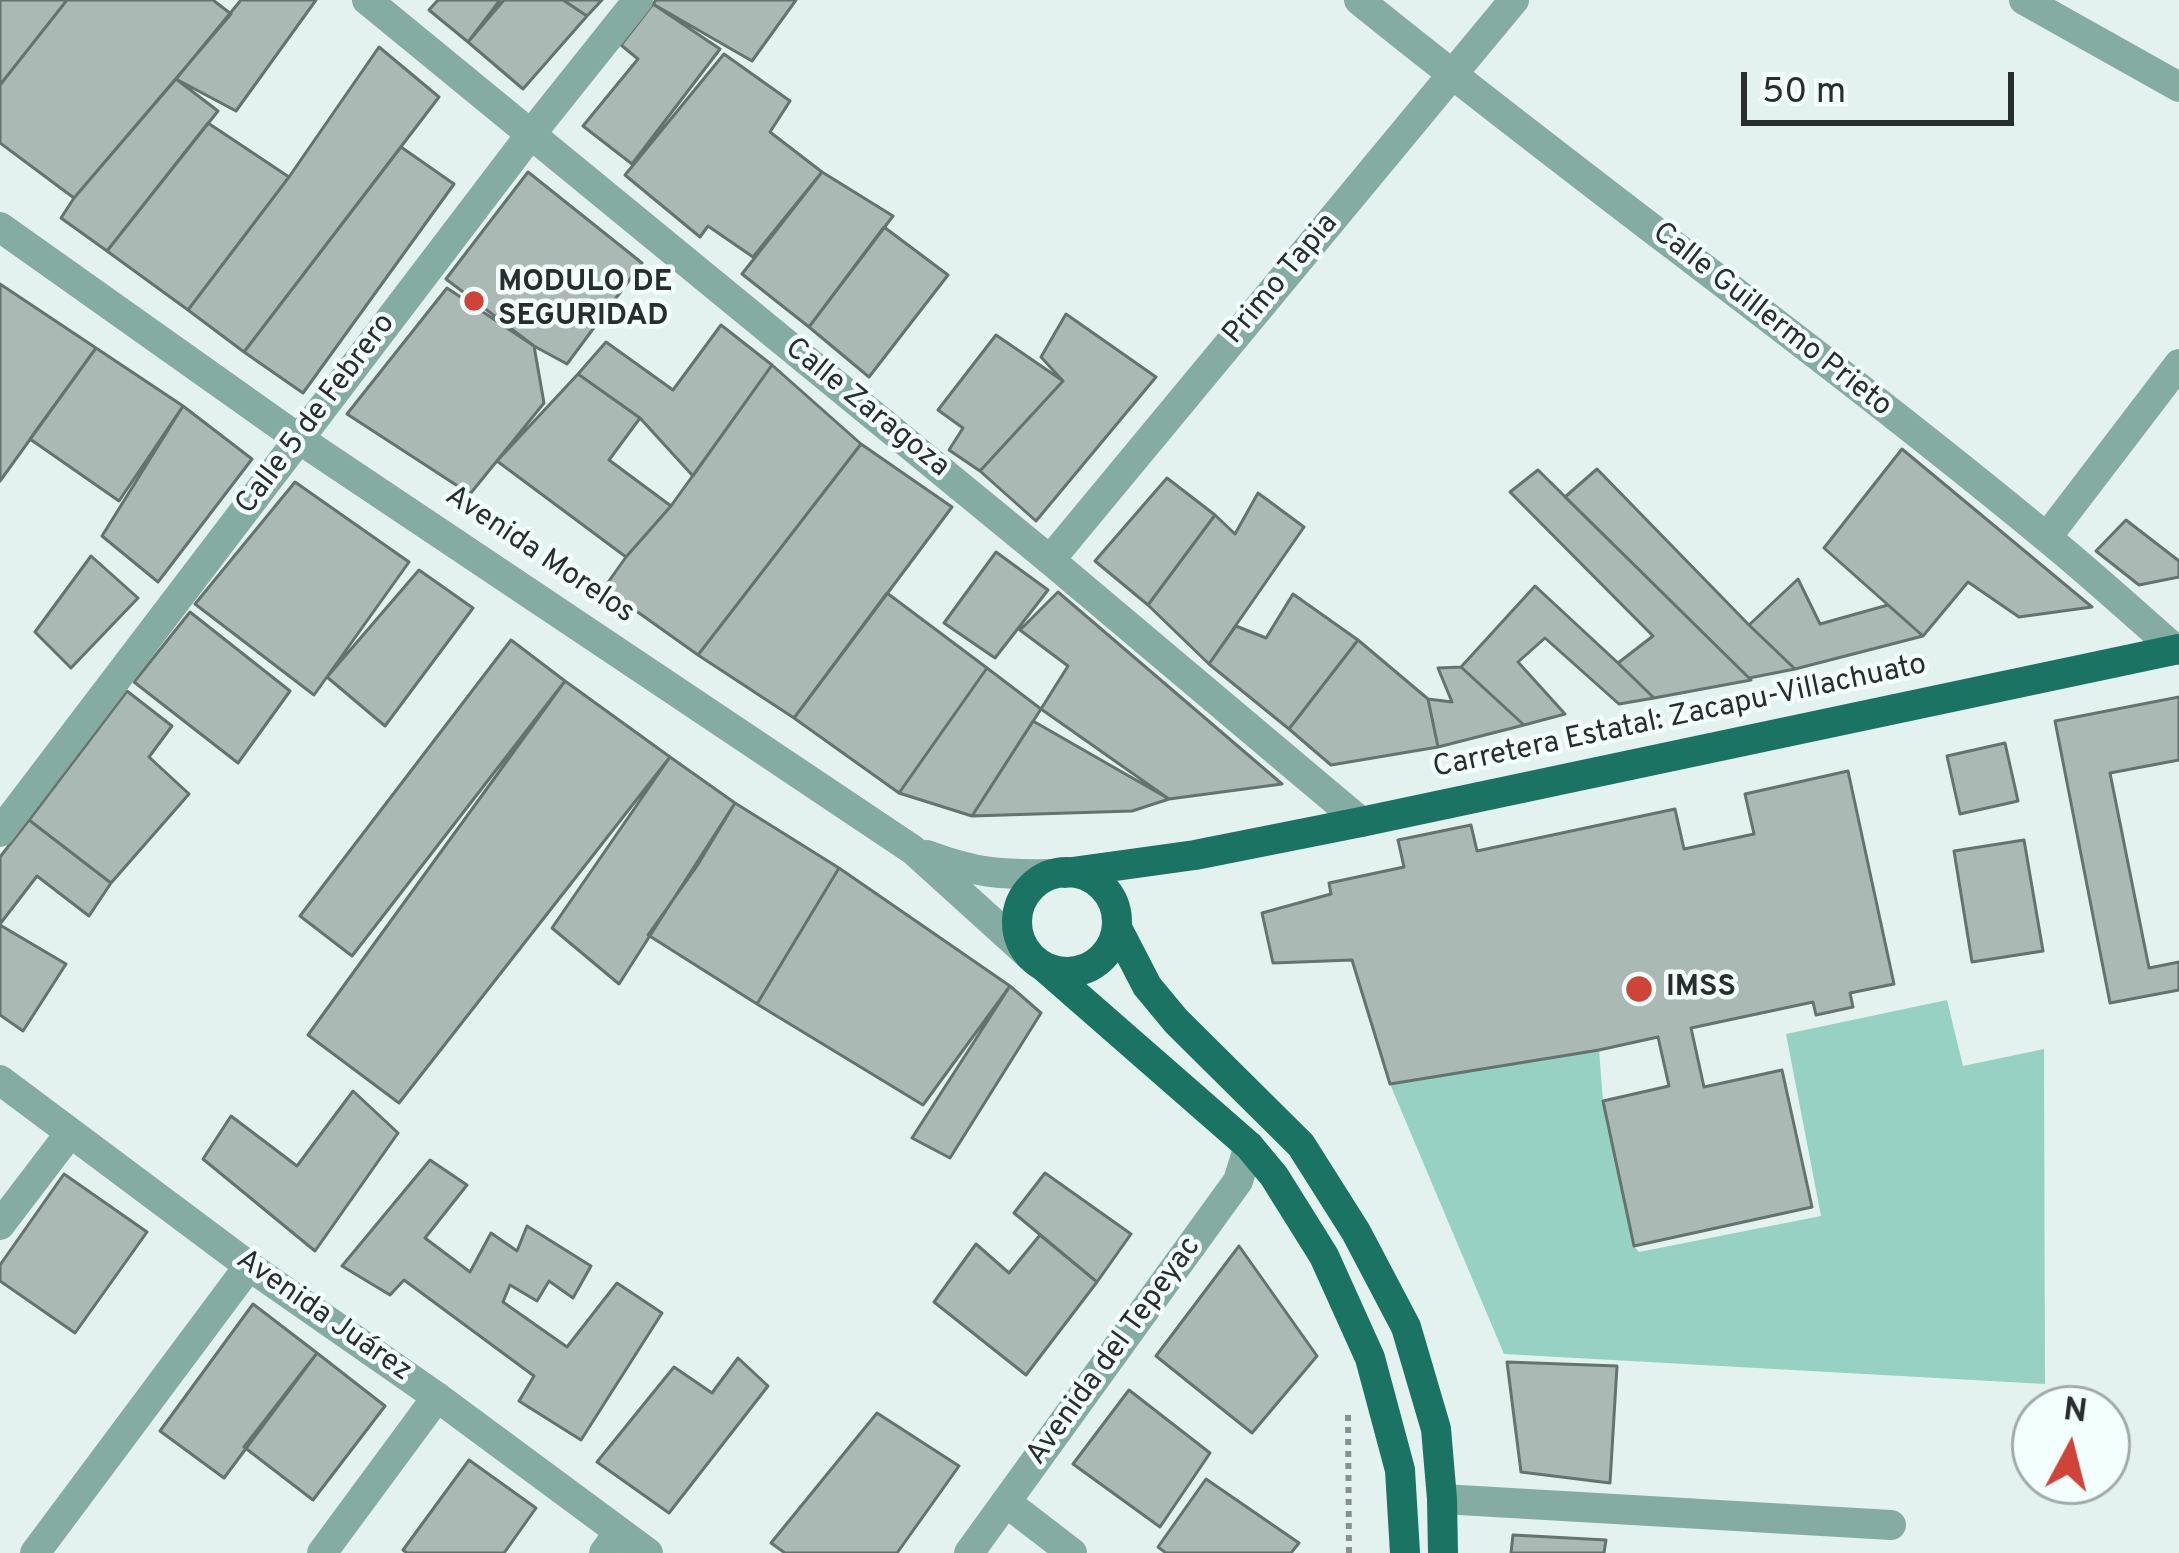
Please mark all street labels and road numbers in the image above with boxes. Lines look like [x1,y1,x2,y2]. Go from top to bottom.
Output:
street label: Primo Tapia [1217,207,1347,353]
street label: Calle Guillermo Prieto [1644,216,1898,426]
street label: Calle 5 de Febrero [230,307,404,523]
street label: Calle Zaragoza [776,332,956,486]
street label: Avenida Morelos [437,479,641,633]
street label: Carretera Estatal: Zacapu-Villachuato [1430,648,1930,788]
street label: Avenida del Tepeyac [1020,1231,1210,1473]
street label: Avenida Juárez [228,1243,418,1391]

